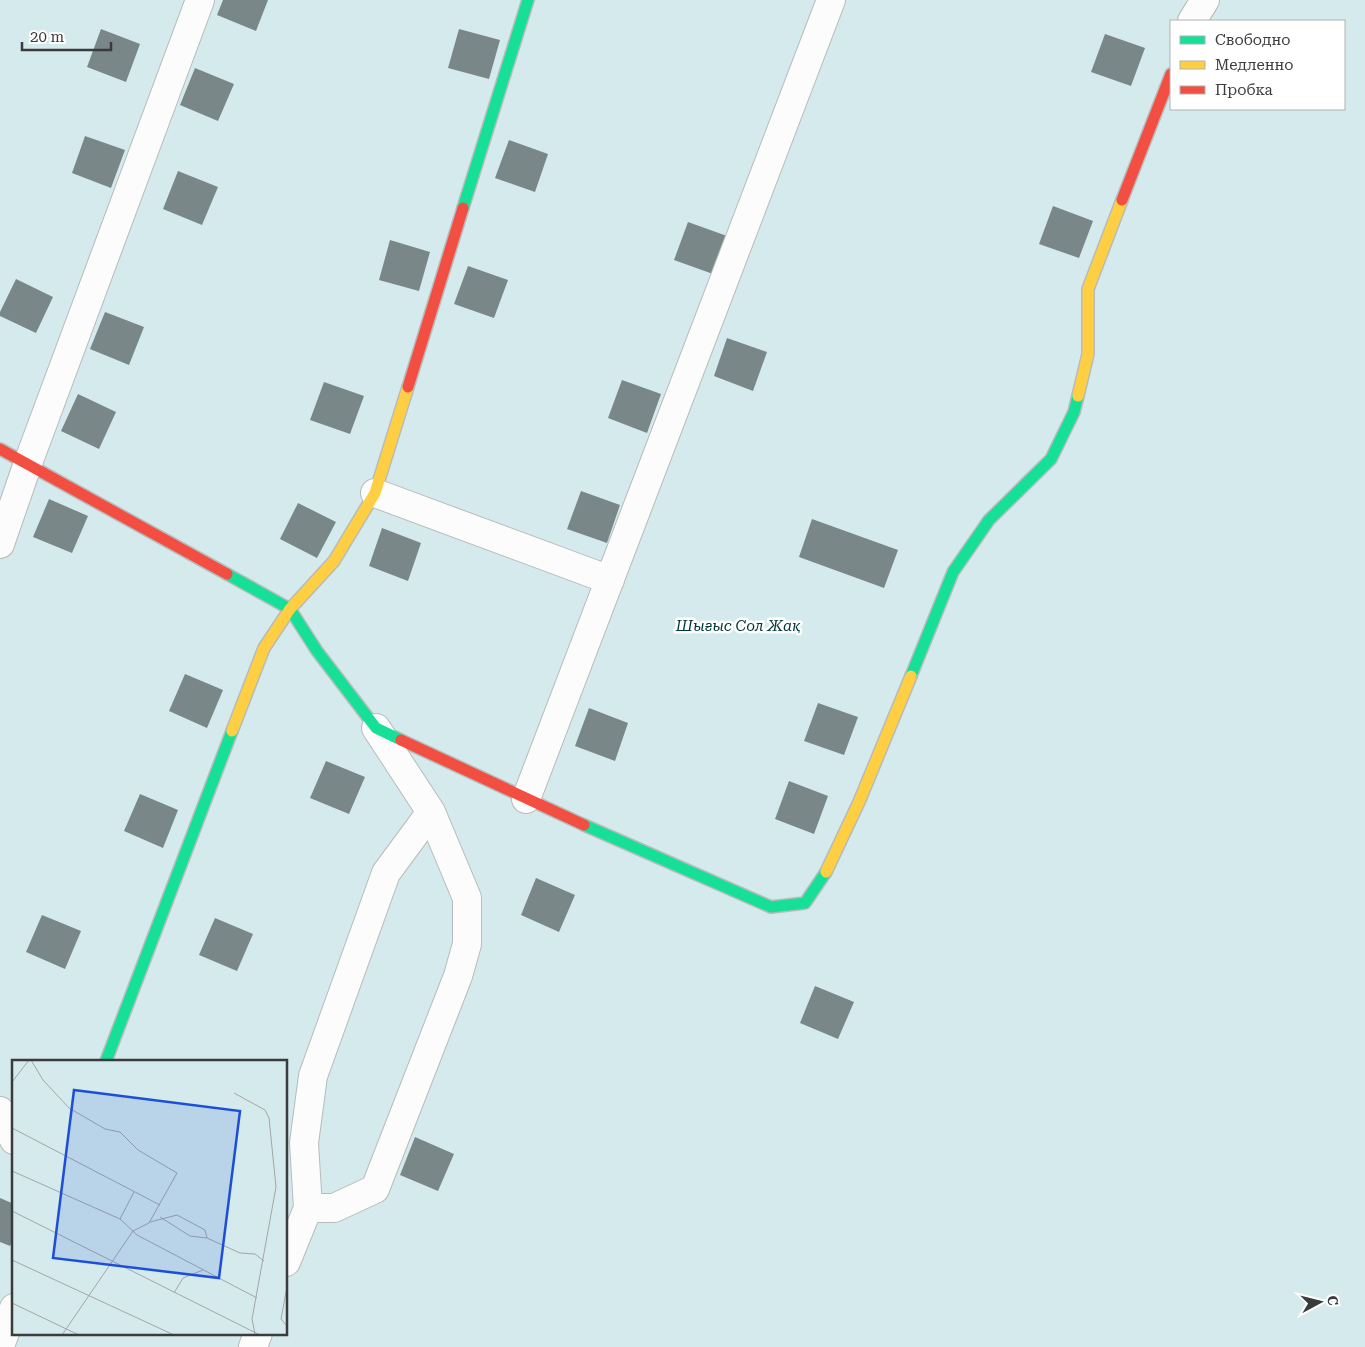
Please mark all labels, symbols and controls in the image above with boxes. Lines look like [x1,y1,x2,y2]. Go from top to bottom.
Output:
scale bar [22,20,111,52]
legend [1170,20,1345,110]
text: 20 m [30,28,65,46]
text: Свободно [1215,31,1290,49]
text: Медленно [1215,56,1294,74]
text: Пробка [1215,81,1273,99]
park label: Шығыс Сол Жақ [675,617,801,635]
inset map [12,1060,288,1334]
north arrow [1295,1277,1345,1327]
text: С [1324,1295,1341,1306]

